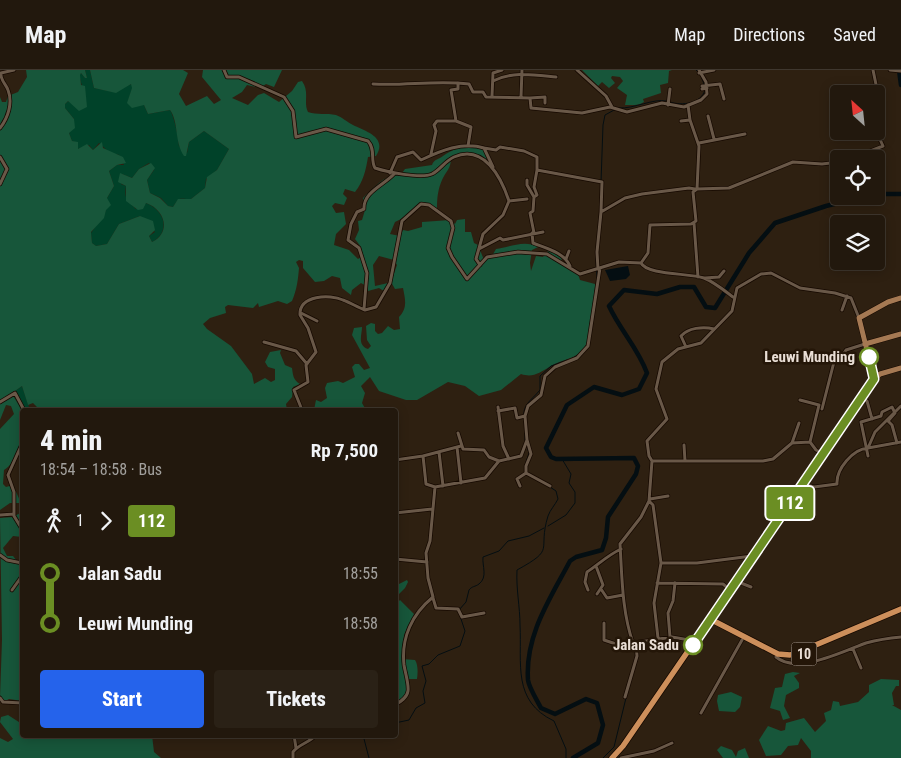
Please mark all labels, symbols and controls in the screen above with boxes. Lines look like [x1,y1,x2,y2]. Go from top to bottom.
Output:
text: Map [25,21,66,49]
text: Map [674,24,705,45]
text: Directions [733,24,805,45]
text: Saved [833,24,876,45]
north arrow [830,85,885,140]
map controls [830,85,885,270]
button: locate [830,150,885,205]
button: layers [830,215,885,270]
marker: Leuwi Munding [859,347,879,367]
place label: Leuwi Munding [764,348,855,366]
text: 4 min [40,424,102,457]
text: Rp 7,500 [311,439,378,462]
text: 18:54 – 18:58 · Bus [40,460,162,479]
line badge: 112 [761,487,819,519]
text: 112 [776,492,804,513]
icon: walk [40,507,68,535]
icon: forward [92,507,120,535]
text: 112 [138,510,165,531]
text: 1 [76,511,84,530]
text: Jalan Sadu [78,562,162,585]
text: 18:55 [343,564,378,583]
text: Leuwi Munding [78,612,193,635]
text: 18:58 [343,614,378,633]
marker: Jalan Sadu [683,635,703,655]
place label: Jalan Sadu [613,636,679,654]
road number: 10 [792,642,816,666]
button: Start [40,670,204,728]
button: Tickets [214,670,378,728]

